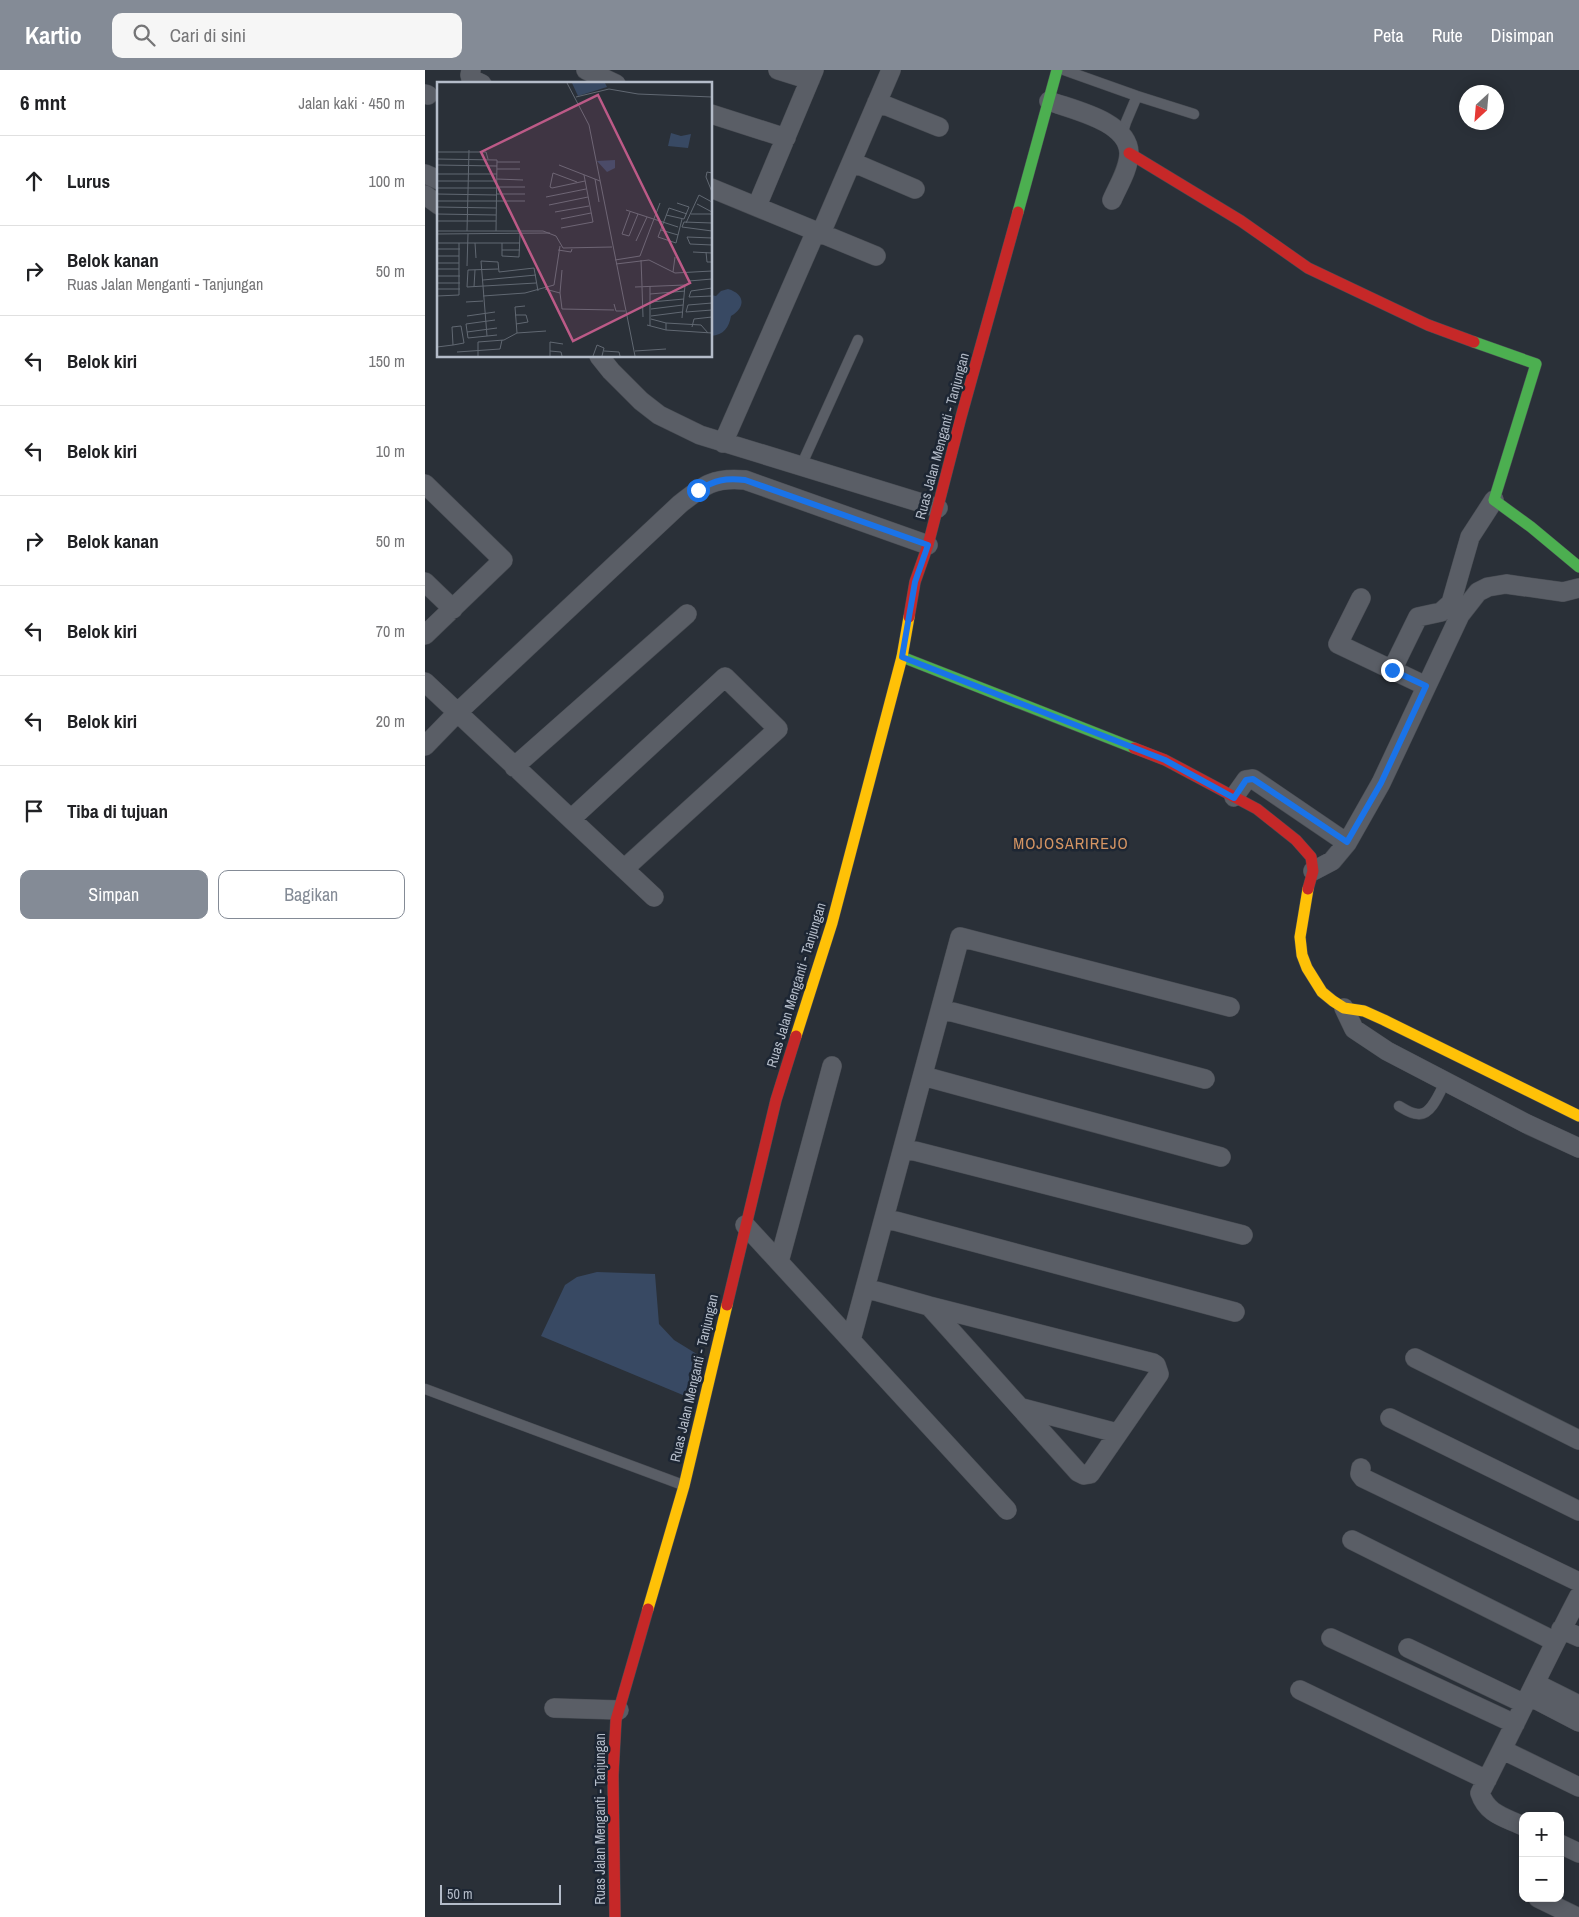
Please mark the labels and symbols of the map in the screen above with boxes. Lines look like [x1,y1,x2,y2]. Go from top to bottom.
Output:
inset map [437,82,713,358]
north arrow [1459,85,1504,130]
street label: Ruas Jalan Menganti - Tanjungan [911,351,973,521]
route start [687,479,710,502]
route end [1381,659,1404,682]
district label: MOJOSARIREJO [1013,832,1129,854]
street label: Ruas Jalan Menganti - Tanjungan [762,900,830,1070]
street label: Ruas Jalan Menganti - Tanjungan [666,1292,722,1464]
street label: Ruas Jalan Menganti - Tanjungan [591,1733,609,1905]
scale bar [440,1882,561,1905]

